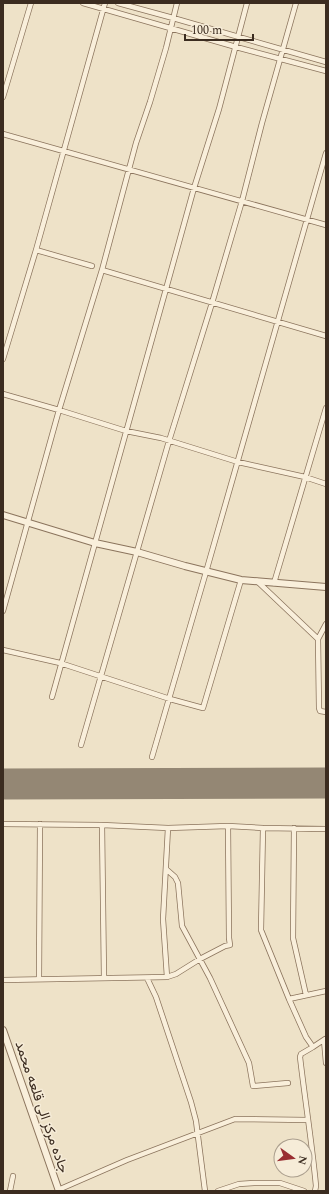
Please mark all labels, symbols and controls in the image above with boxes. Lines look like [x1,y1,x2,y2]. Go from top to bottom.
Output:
scale bar [185,16,253,42]
text: 100 m [191,21,222,40]
street label: جاده مرکز الی قلعه محمد [10,1038,74,1176]
north arrow [273,1138,313,1178]
text: N [293,1154,312,1167]

